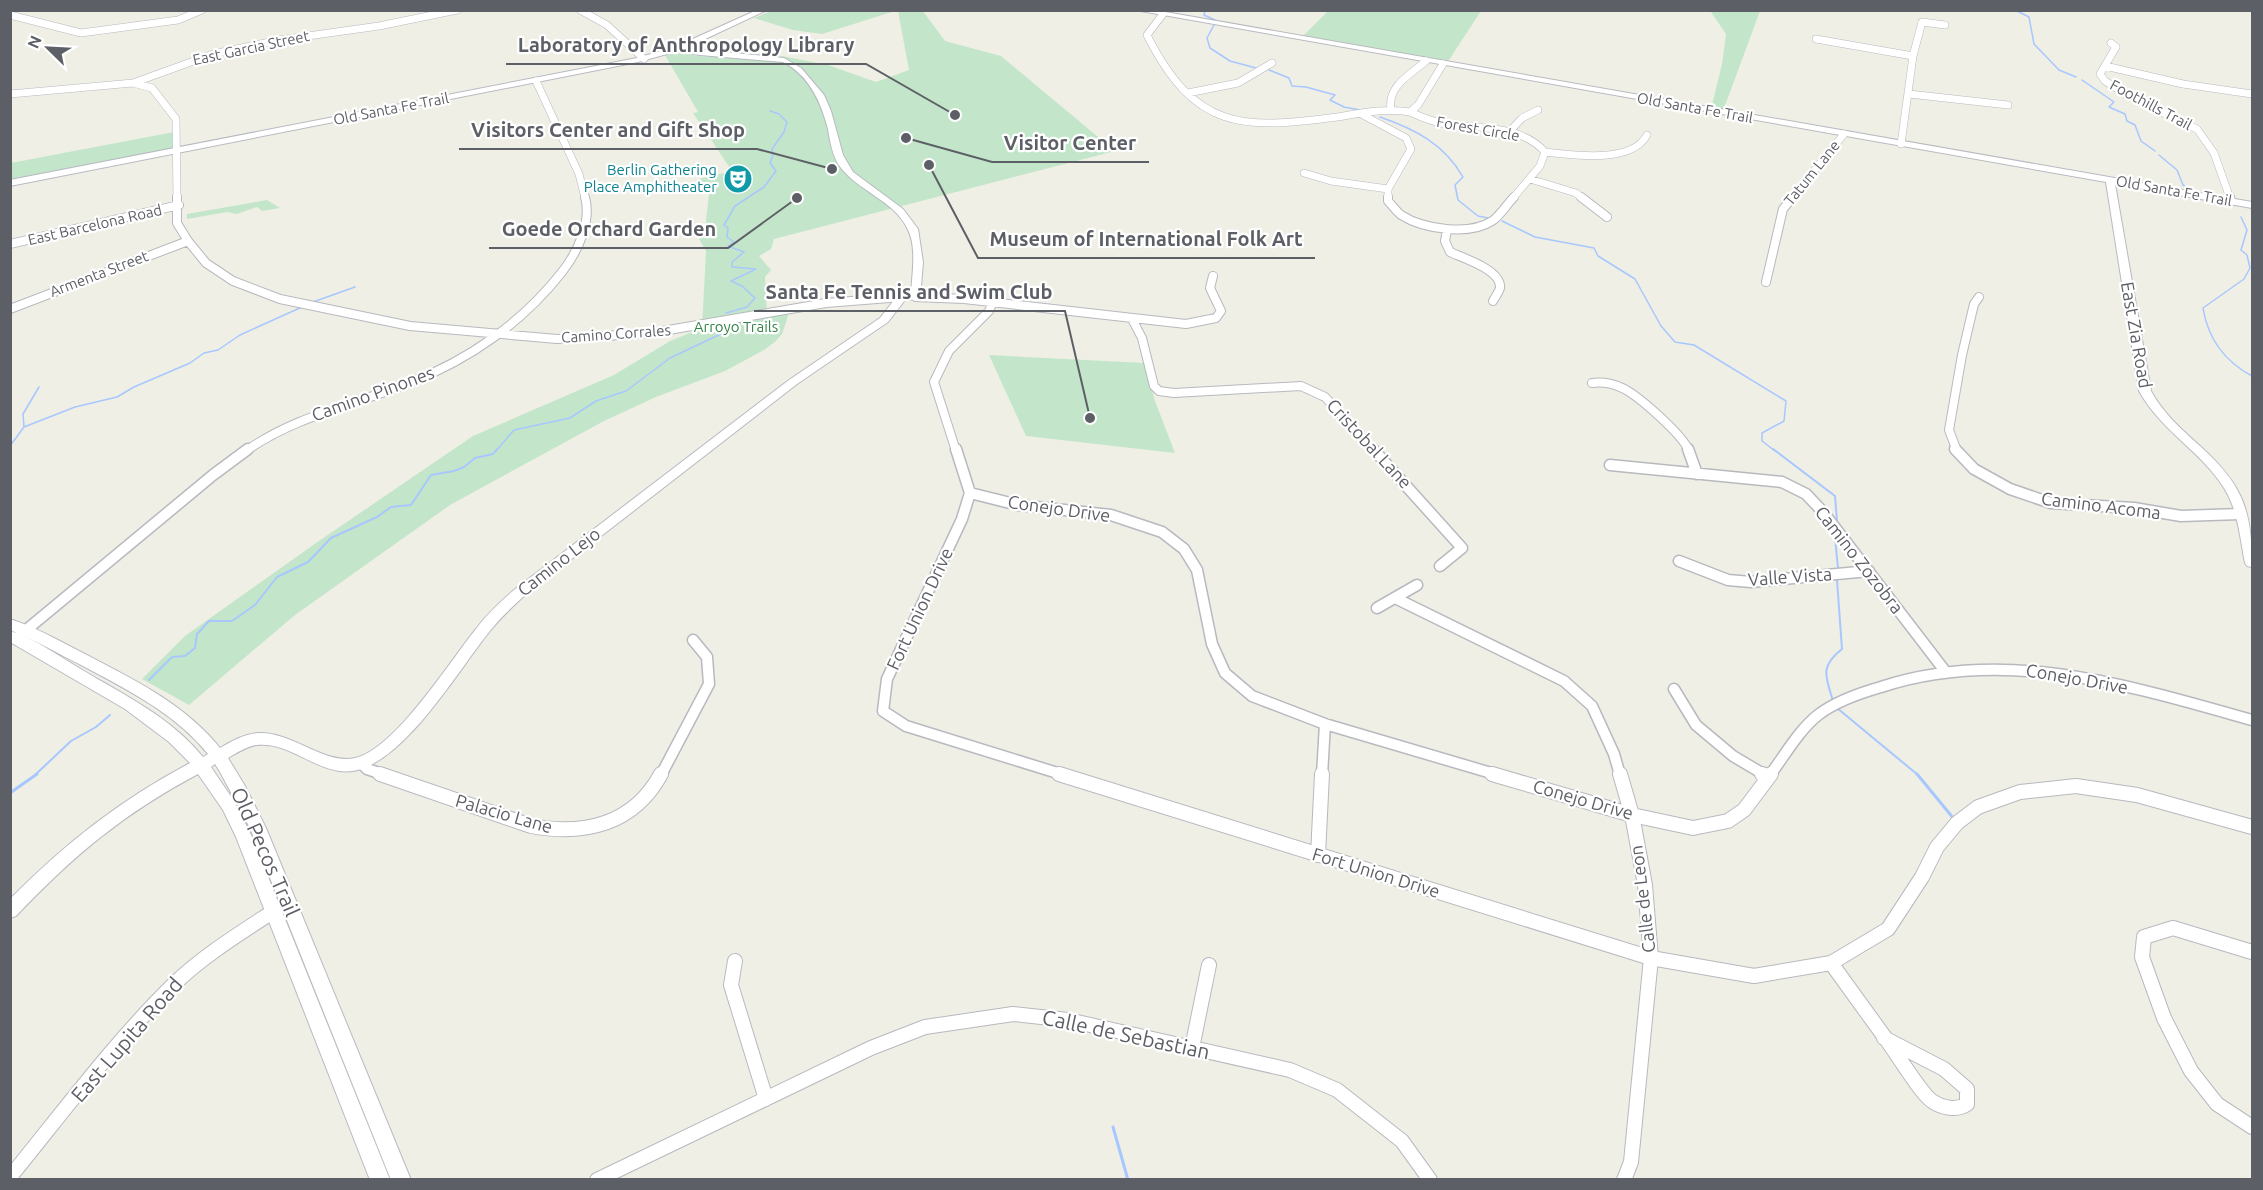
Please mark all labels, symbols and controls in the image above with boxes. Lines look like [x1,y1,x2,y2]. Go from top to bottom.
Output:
north arrow [18,18,78,78]
callout: Laboratory of Anthropology Library [506,26,866,64]
street label: East Garcia Street [191,27,311,68]
text: N [24,33,45,51]
text: Laboratory of Anthropology Library [518,33,855,56]
street label: Foothills Trail [2107,76,2195,133]
street label: Old Santa Fe Trail [332,89,450,128]
street label: Old Santa Fe Trail [1636,89,1754,126]
callout: Visitors Center and Gift Shop [459,111,757,149]
street label: Forest Circle [1435,113,1521,144]
text: Visitors Center and Gift Shop [471,118,745,141]
callout: Visitor Center [992,124,1149,162]
text: Visitor Center [1004,131,1137,154]
street label: Tatum Lane [1780,137,1843,209]
place label: Berlin Gathering Place Amphitheater [584,161,717,195]
theatre icon: Berlin Gathering Place Amphitheater [722,163,754,195]
street label: Old Santa Fe Trail [2115,172,2233,209]
street label: East Barcelona Road [26,201,164,248]
callout: Goede Orchard Garden [489,210,728,248]
text: Goede Orchard Garden [502,217,716,240]
callout: Museum of International Folk Art [978,220,1315,258]
text: Museum of International Folk Art [989,227,1303,250]
street label: Armenta Street [47,247,151,300]
callout: Santa Fe Tennis and Swim Club [754,273,1065,311]
text: Santa Fe Tennis and Swim Club [766,280,1052,303]
street label: East Zia Road [2118,280,2156,390]
park label: Arroyo Trails [694,318,778,335]
street label: Camino Corrales [560,321,671,346]
street label: Camino Pinones [309,362,437,425]
street label: Cristobal Lane [1323,394,1416,492]
street label: Camino Acoma [2040,488,2162,522]
street label: Conejo Drive [1007,491,1112,525]
street label: Camino Zozobra [1812,502,1908,617]
street label: Camino Lejo [513,523,604,600]
street label: Fort Union Drive [882,544,956,673]
street label: Valle Vista [1747,563,1833,589]
street label: Conejo Drive [2025,659,2130,697]
street label: Conejo Drive [1531,775,1636,823]
street label: Old Pecos Trail [227,783,305,920]
street label: Palacio Lane [454,790,555,836]
street label: Fort Union Drive [1310,843,1443,901]
street label: Calle de Leon [1625,844,1659,954]
street label: East Lupita Road [66,972,187,1106]
street label: Calle de Sebastian [1040,1005,1212,1064]

